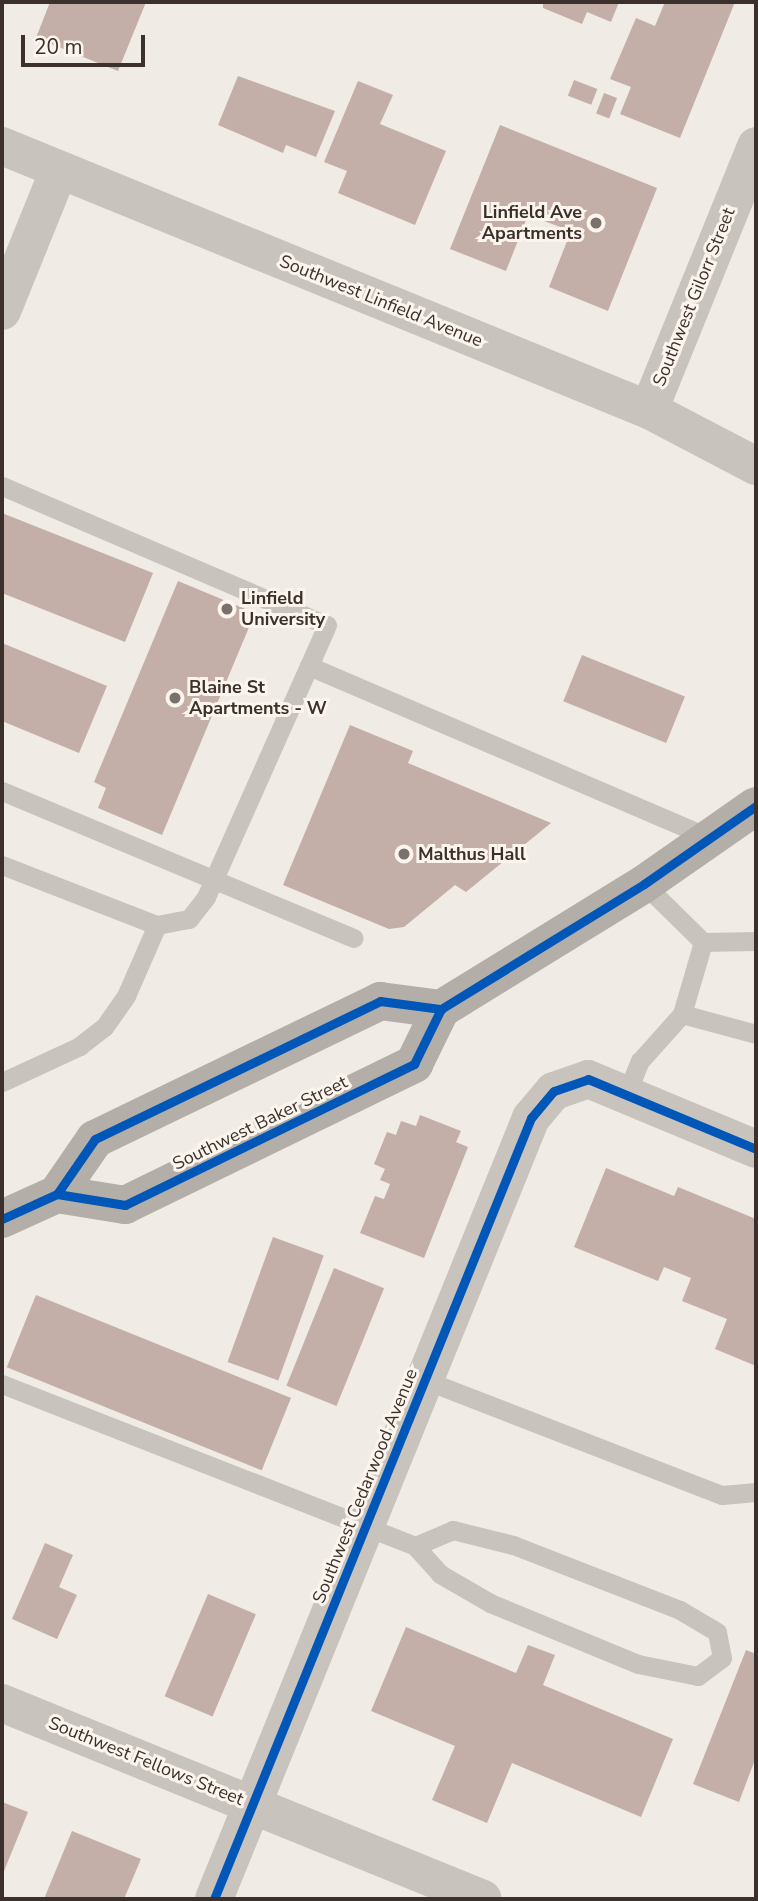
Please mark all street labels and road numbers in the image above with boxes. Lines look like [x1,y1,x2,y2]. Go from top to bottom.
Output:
street label: Southwest Gilorr Street [648,205,740,389]
street label: Southwest Linfield Avenue [276,250,486,352]
street label: Southwest Baker Street [169,1071,351,1175]
street label: Southwest Cedarwood Avenue [308,1366,422,1606]
street label: Southwest Fellows Street [45,1712,247,1810]

